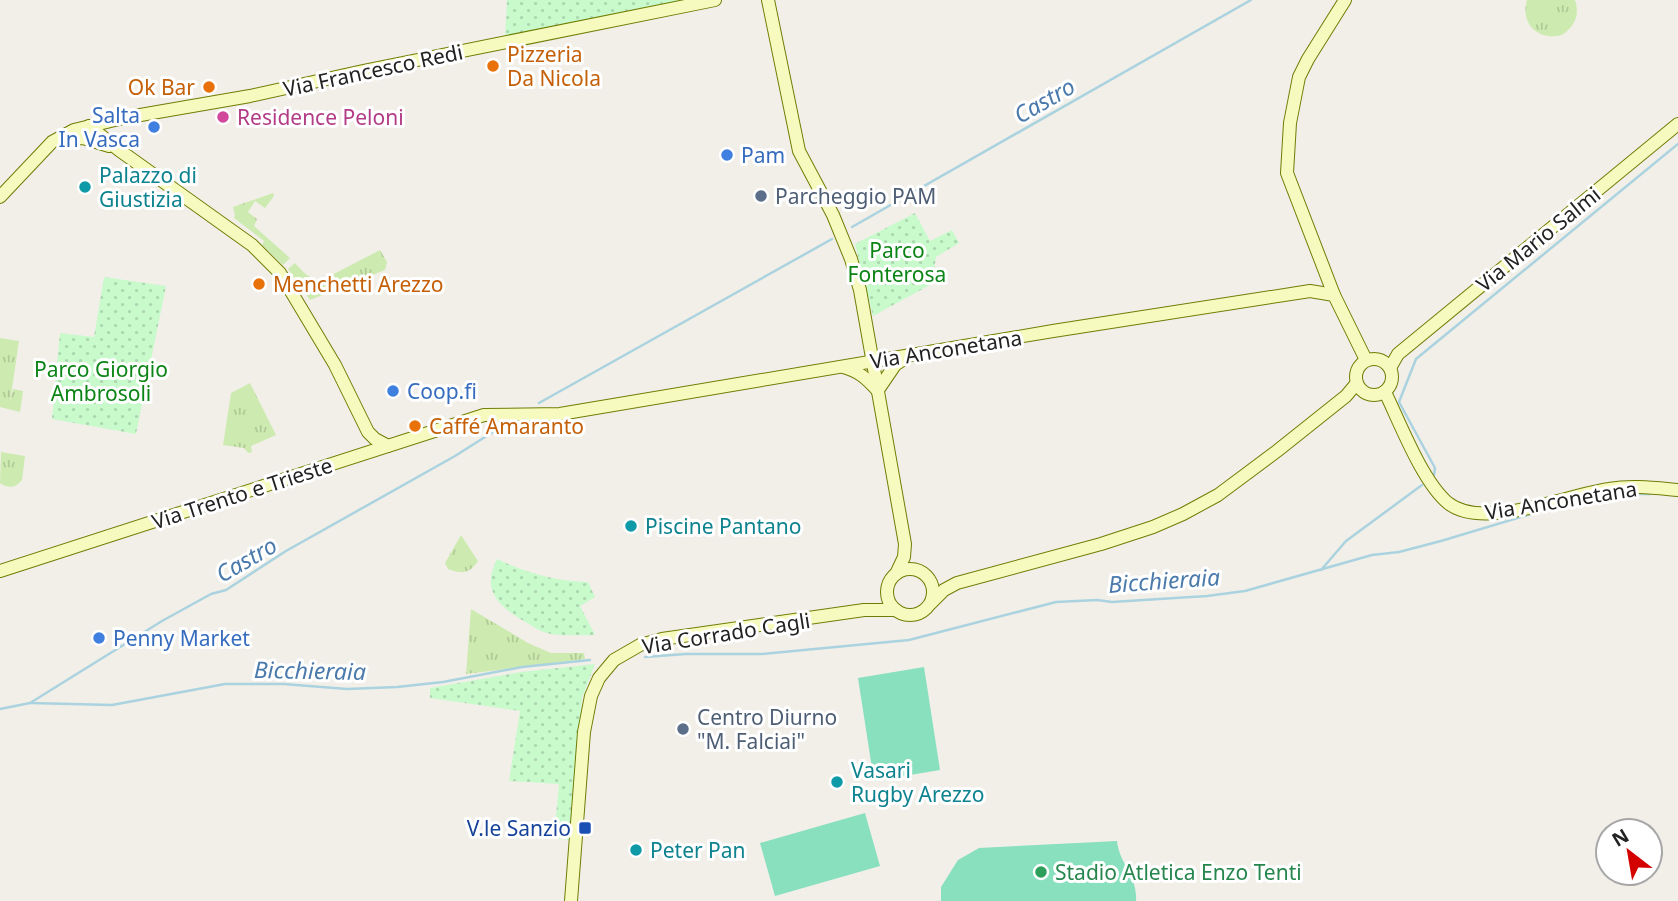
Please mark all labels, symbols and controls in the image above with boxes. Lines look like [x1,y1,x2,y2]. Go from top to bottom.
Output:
street label: Via Francesco Redi [281,37,465,103]
place label: Pizzeria Da Nicola [507,40,601,92]
marker: Pizzeria Da Nicola [485,58,501,74]
water label: Castro [1008,70,1080,130]
place label: Ok Bar [128,73,195,101]
marker: Ok Bar [201,79,217,95]
place label: Salta In Vasca [59,101,140,153]
place label: Residence Peloni [237,103,404,131]
marker: Residence Peloni [215,109,231,125]
marker: Salta In Vasca [146,119,162,135]
place label: Pam [741,141,785,169]
marker: Pam [719,147,735,163]
place label: Palazzo di Giustizia [99,161,197,213]
marker: Palazzo di Giustizia [77,179,93,195]
street label: Via Mario Salmi [1470,180,1606,298]
place label: Parcheggio PAM [775,182,936,210]
marker: Parcheggio PAM [753,188,769,204]
park label: Parco Fonterosa [848,236,946,288]
place label: Menchetti Arezzo [273,270,444,298]
marker: Menchetti Arezzo [251,276,267,292]
street label: Via Anconetana [868,323,1024,375]
park label: Parco Giorgio Ambrosoli [34,355,168,407]
place label: Coop.fi [407,377,477,405]
marker: Coop.fi [385,383,401,399]
place label: Caffé Amaranto [429,412,584,440]
marker: Caffé Amaranto [407,418,423,434]
street label: Via Trento e Trieste [148,451,336,535]
street label: Via Anconetana [1483,474,1639,526]
place label: Piscine Pantano [645,512,801,540]
marker: Piscine Pantano [623,518,639,534]
water label: Castro [210,529,282,589]
water label: Bicchieraia [1107,560,1221,600]
street label: Via Corrado Cagli [640,606,812,660]
place label: Penny Market [113,624,250,652]
marker: Penny Market [91,630,107,646]
water label: Bicchieraia [254,653,366,687]
place label: Centro Diurno "M. Falciai" [697,703,837,755]
marker: Centro Diurno "M. Falciai" [675,721,691,737]
place label: Vasari Rugby Arezzo [851,756,984,808]
marker: Vasari Rugby Arezzo [829,774,845,790]
place label: V.le Sanzio [467,814,571,842]
north arrow [1594,817,1664,887]
marker: V.le Sanzio [577,820,593,836]
text: N [1607,822,1634,853]
place label: Peter Pan [650,836,746,864]
marker: Peter Pan [628,842,644,858]
place label: Stadio Atletica Enzo Tenti [1055,858,1302,886]
marker: Stadio Atletica Enzo Tenti [1033,864,1049,880]

